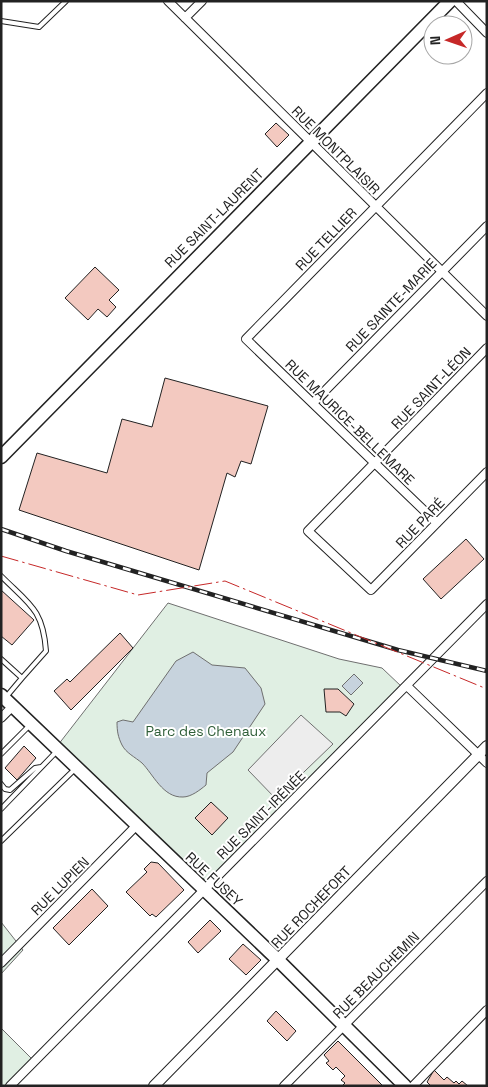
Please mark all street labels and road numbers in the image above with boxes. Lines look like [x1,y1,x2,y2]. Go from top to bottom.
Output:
street label: RUE MONTPLAISIR [288,102,384,198]
street label: RUE SAINT-LAURENT [161,165,267,271]
street label: RUE TELLIER [291,204,361,274]
street label: RUE SAINTE-MARIE [342,254,440,356]
street label: RUE SAINT-LÉON [387,343,475,433]
street label: RUE MAURICE-BELLEMARE [281,355,419,489]
street label: RUE PARÉ [392,494,448,552]
street label: RUE SAINT-IRÉNÉE [213,767,309,863]
street label: RUE FUSEY [182,848,247,910]
street label: RUE LUPIEN [27,853,93,919]
street label: RUE ROCHEFORT [267,862,355,952]
street label: RUE BEAUCHEMIN [329,928,423,1022]

